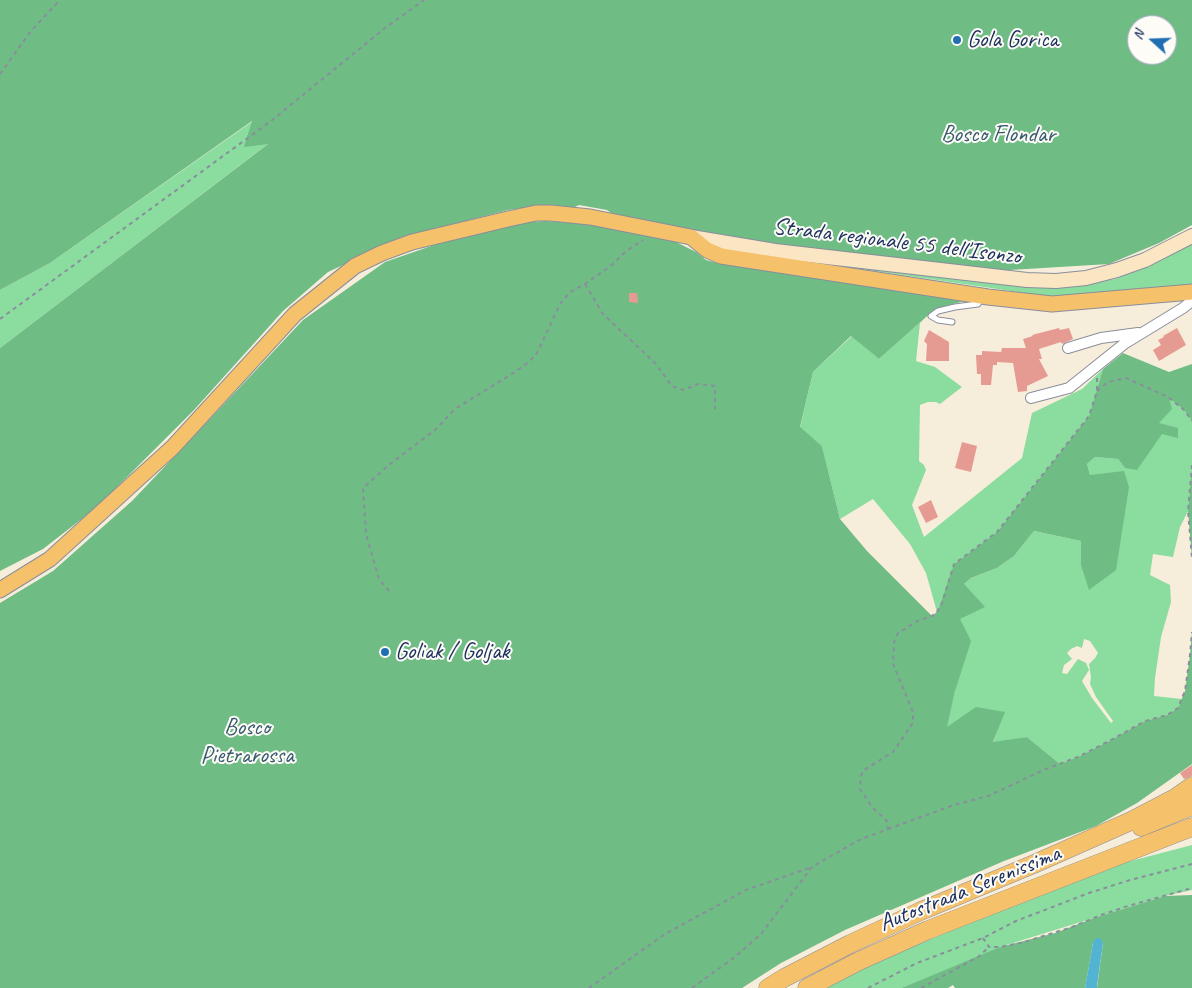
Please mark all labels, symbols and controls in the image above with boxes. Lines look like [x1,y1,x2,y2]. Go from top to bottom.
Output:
north arrow [1127,15,1177,65]
place label: Gola Gorica [967,26,1058,54]
text: N [1129,28,1148,42]
marker: Gola Gorica [951,34,963,46]
park label: Bosco Flondar [941,121,1055,149]
street label: Strada regionale 55 dell'Isonzo [771,213,1023,271]
place label: Goliak / Goljak [395,638,509,666]
marker: Goliak / Goljak [379,646,391,658]
park label: Bosco Pietrarossa [200,714,294,770]
street label: Autostrada Serenissima [875,839,1065,939]

